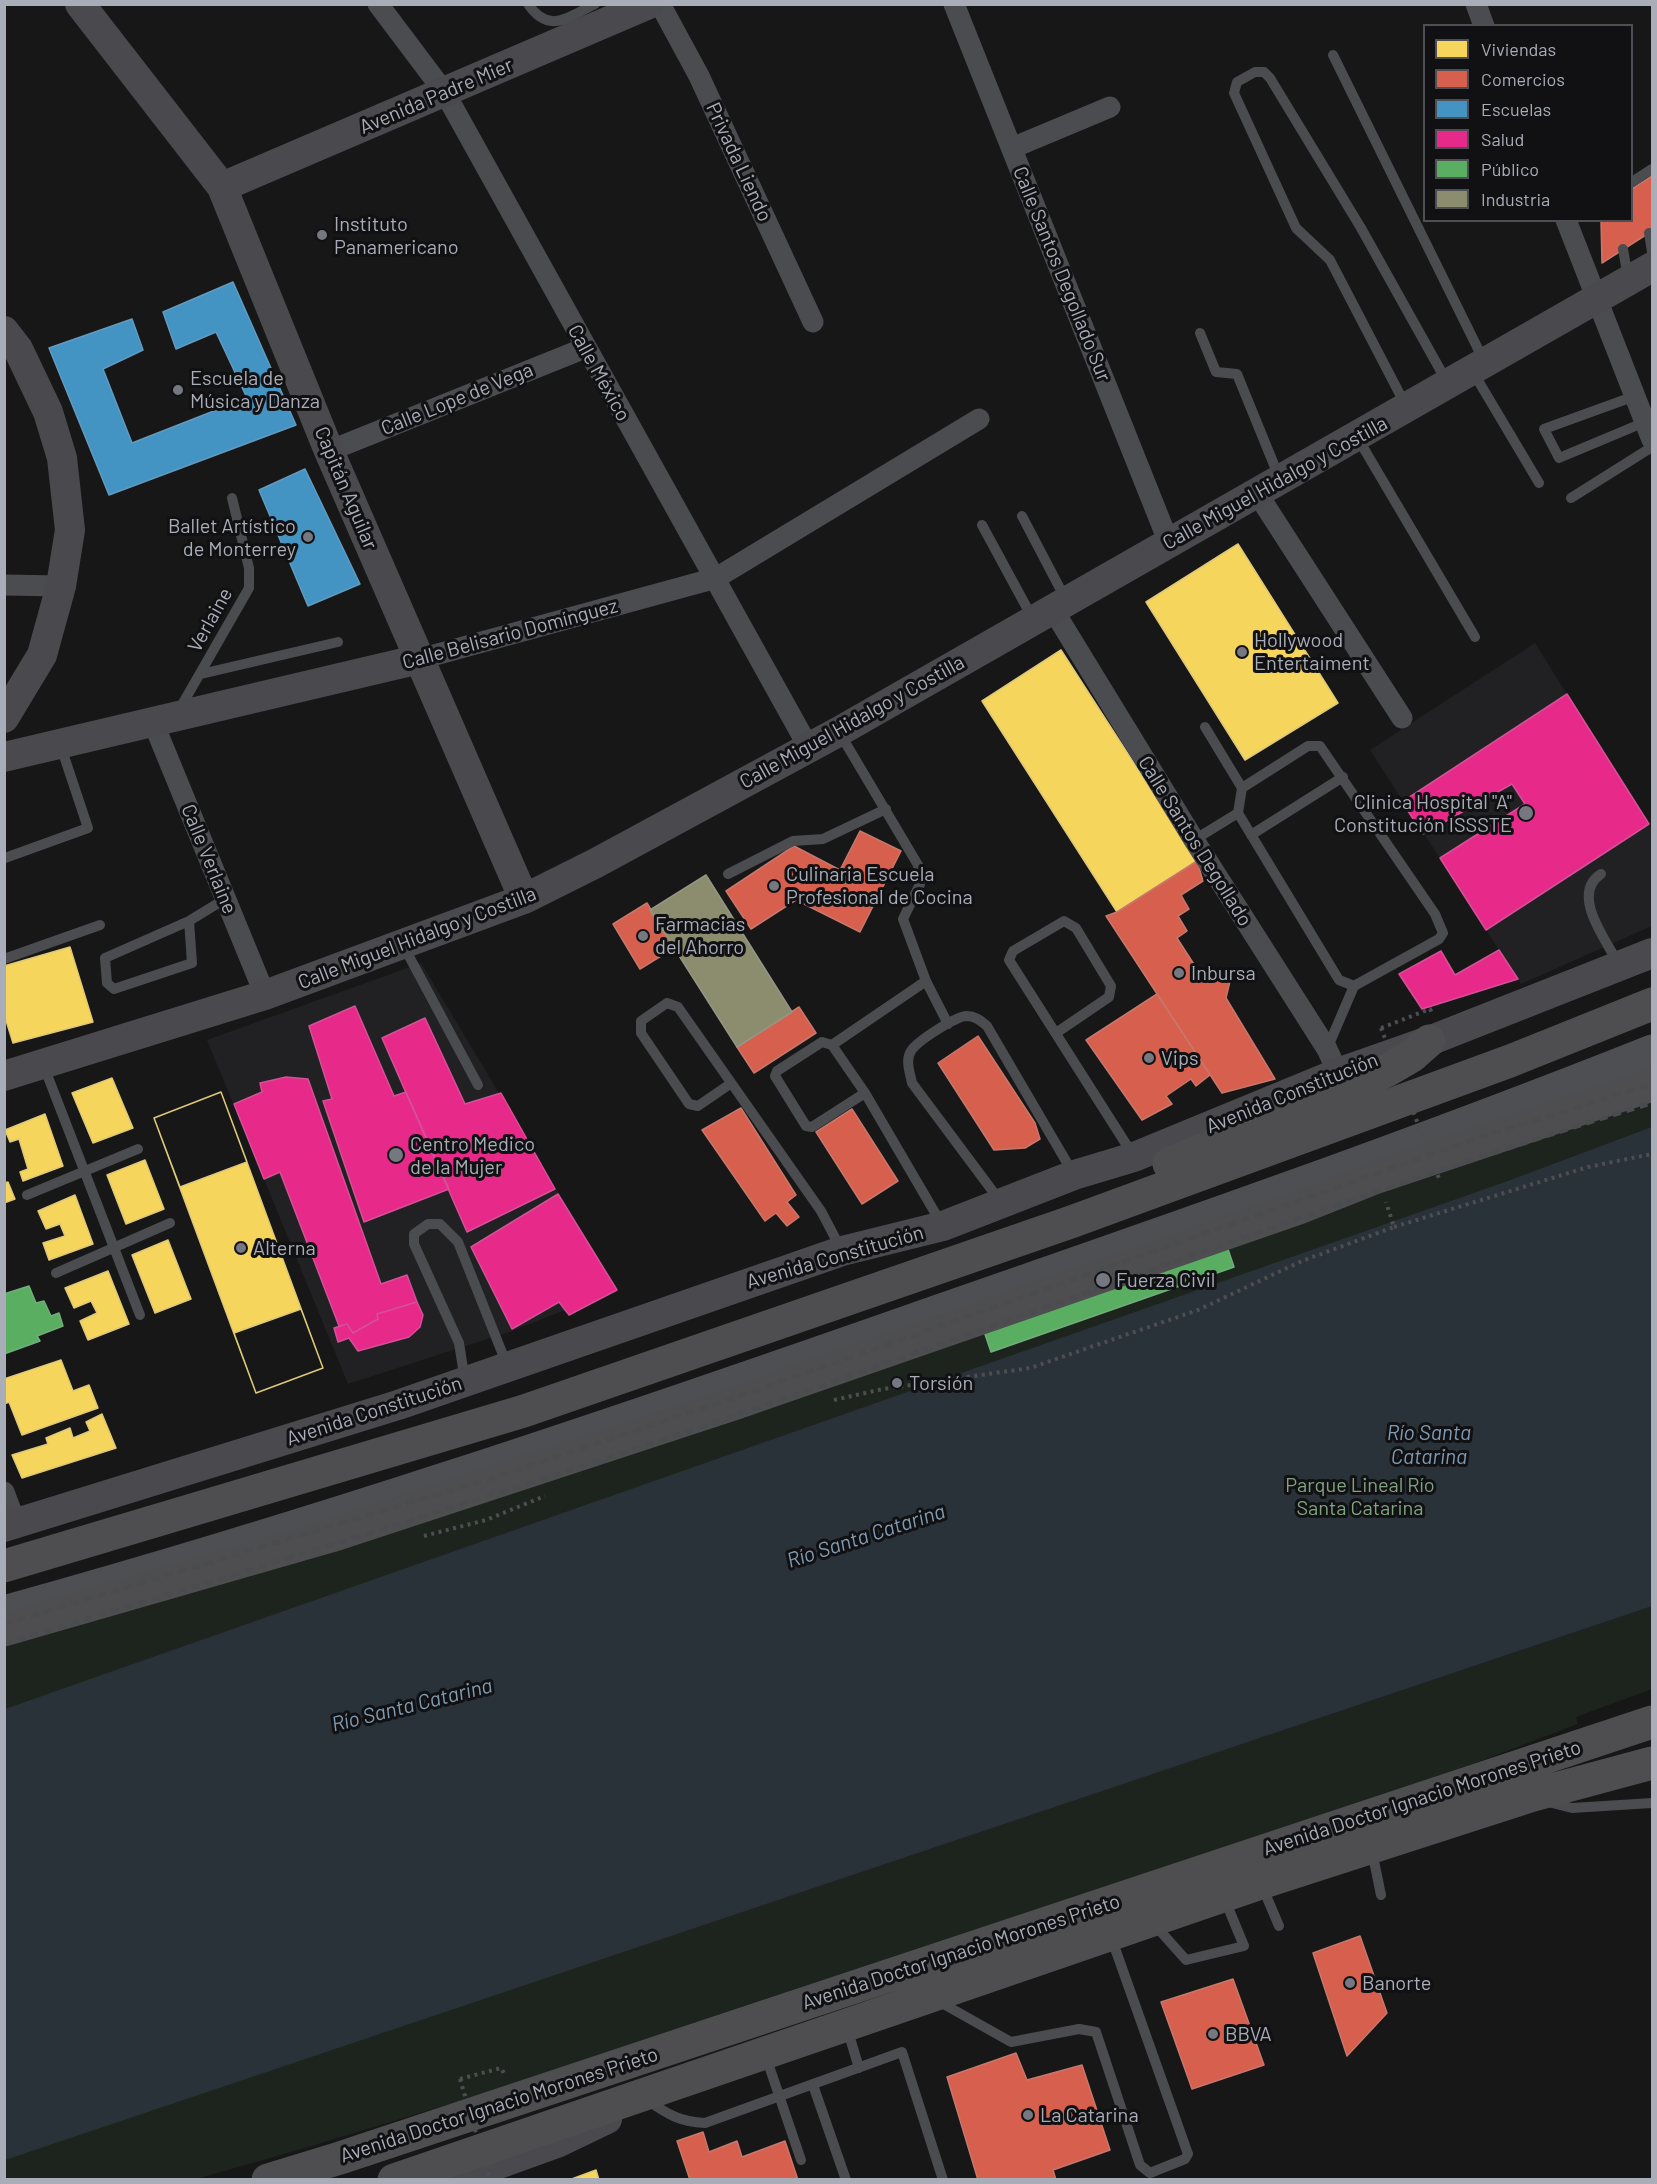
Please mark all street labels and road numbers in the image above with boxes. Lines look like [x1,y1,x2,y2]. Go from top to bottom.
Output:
street label: Avenida Padre Mier [356,53,516,139]
street label: Privada Liendo [701,99,777,225]
street label: Calle Santos Degollado Sur [1008,163,1116,385]
street label: Calle México [563,321,635,425]
street label: Calle Lope de Vega [377,358,537,440]
street label: Calle Miguel Hidalgo y Costilla [1158,411,1392,555]
street label: Capitán Aguilar [309,423,383,553]
street label: Verlaine [183,584,237,656]
street label: Calle Belisario Domínguez [400,594,620,674]
street label: Calle Miguel Hidalgo y Costilla [735,650,969,794]
street label: Calle Santos Degollado [1133,751,1257,931]
street label: Calle Verlaine [176,801,242,917]
street label: Calle Miguel Hidalgo y Costilla [294,881,540,995]
street label: Avenida Constitución [1203,1048,1381,1138]
street label: Avenida Constitución [744,1220,926,1294]
street label: Avenida Constitución [283,1371,465,1451]
street label: Avenida Doctor Ignacio Morones Prieto [1260,1735,1584,1861]
street label: Avenida Doctor Ignacio Morones Prieto [799,1889,1123,2015]
street label: Avenida Doctor Ignacio Morones Prieto [337,2042,661,2168]

